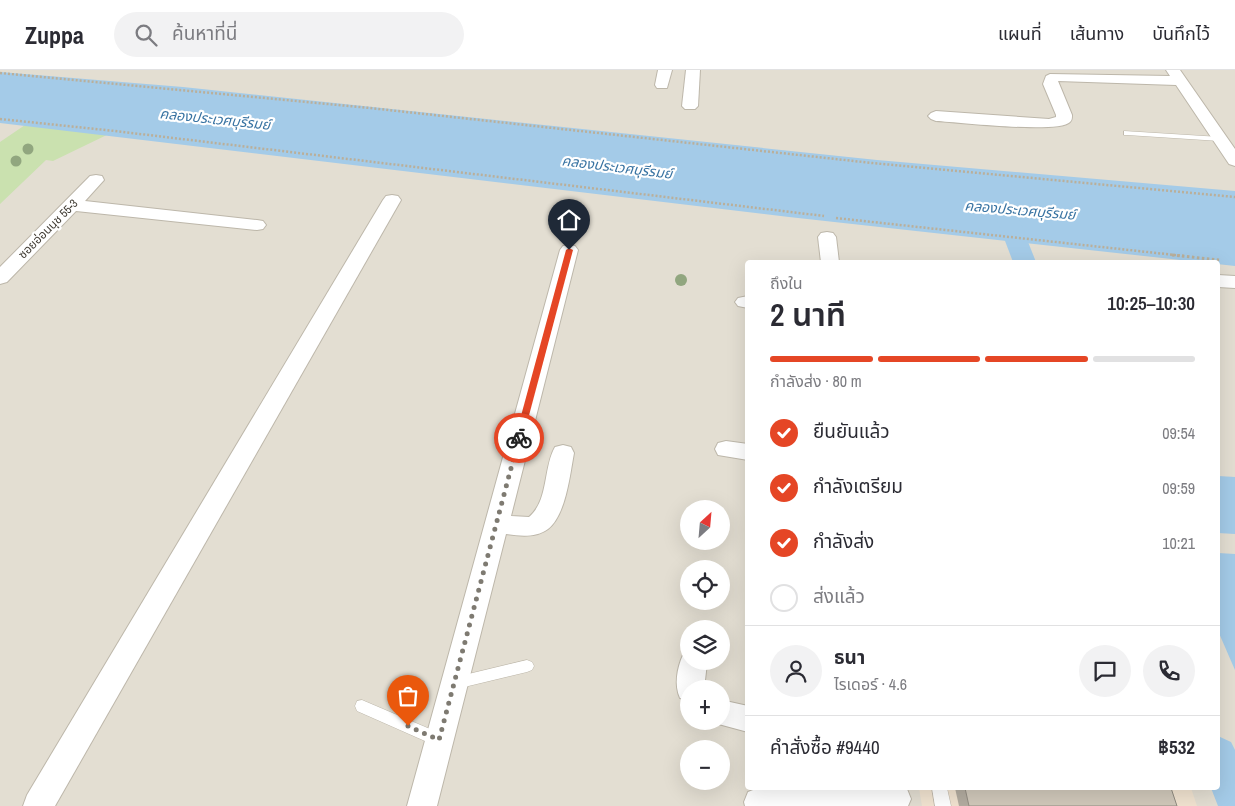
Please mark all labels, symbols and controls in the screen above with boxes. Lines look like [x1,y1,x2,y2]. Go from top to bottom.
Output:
search box [114,12,464,57]
text: Zuppa [25,19,84,51]
text: ค้นหาที่นี่ [172,20,237,46]
icon: search [132,21,160,49]
text: แผนที่ [998,21,1042,46]
text: เส้นทาง [1070,21,1124,46]
text: บันทึกไว้ [1152,21,1210,46]
water label: คลองประเวศบุรีรมย์ [159,104,274,134]
water label: คลองประเวศบุรีรมย์ [561,151,676,183]
street label: ซอยอ่อนนุช 55-3 [15,196,81,262]
water label: คลองประเวศบุรีรมย์ [964,196,1079,224]
pin [548,199,590,250]
icon: home [555,206,583,234]
text: ถึงใน [770,272,803,294]
text: 10:25–10:30 [1107,290,1195,316]
text: 2 นาที [770,293,846,336]
text: กำลังส่ง · 80 m [770,370,862,392]
courier [494,413,544,463]
text: ยืนยันแล้ว [813,418,890,444]
icon: check [770,419,798,447]
text: 09:54 [1162,422,1195,444]
icon: bike [505,424,533,452]
text: กำลังเตรียม [813,473,903,499]
icon: check [770,474,798,502]
text: 09:59 [1162,477,1195,499]
north arrow [680,500,730,550]
map controls [680,500,730,790]
text: กำลังส่ง [813,528,874,554]
icon: check [770,529,798,557]
text: 10:21 [1162,532,1195,554]
button: locate [680,560,730,610]
text: ส่งแล้ว [813,583,865,609]
button: layers [680,620,730,670]
text: ธนา [834,644,865,670]
button: person [770,645,822,697]
button: chat [1079,645,1131,697]
button: phone [1143,645,1195,697]
text: ไรเดอร์ · 4.6 [834,673,907,695]
pin [387,675,429,726]
button: + [680,680,730,730]
icon: bag [394,682,422,710]
text: คำสั่งซื้อ #9440 [770,734,880,760]
text: ฿532 [1158,734,1195,760]
button: − [680,740,730,790]

